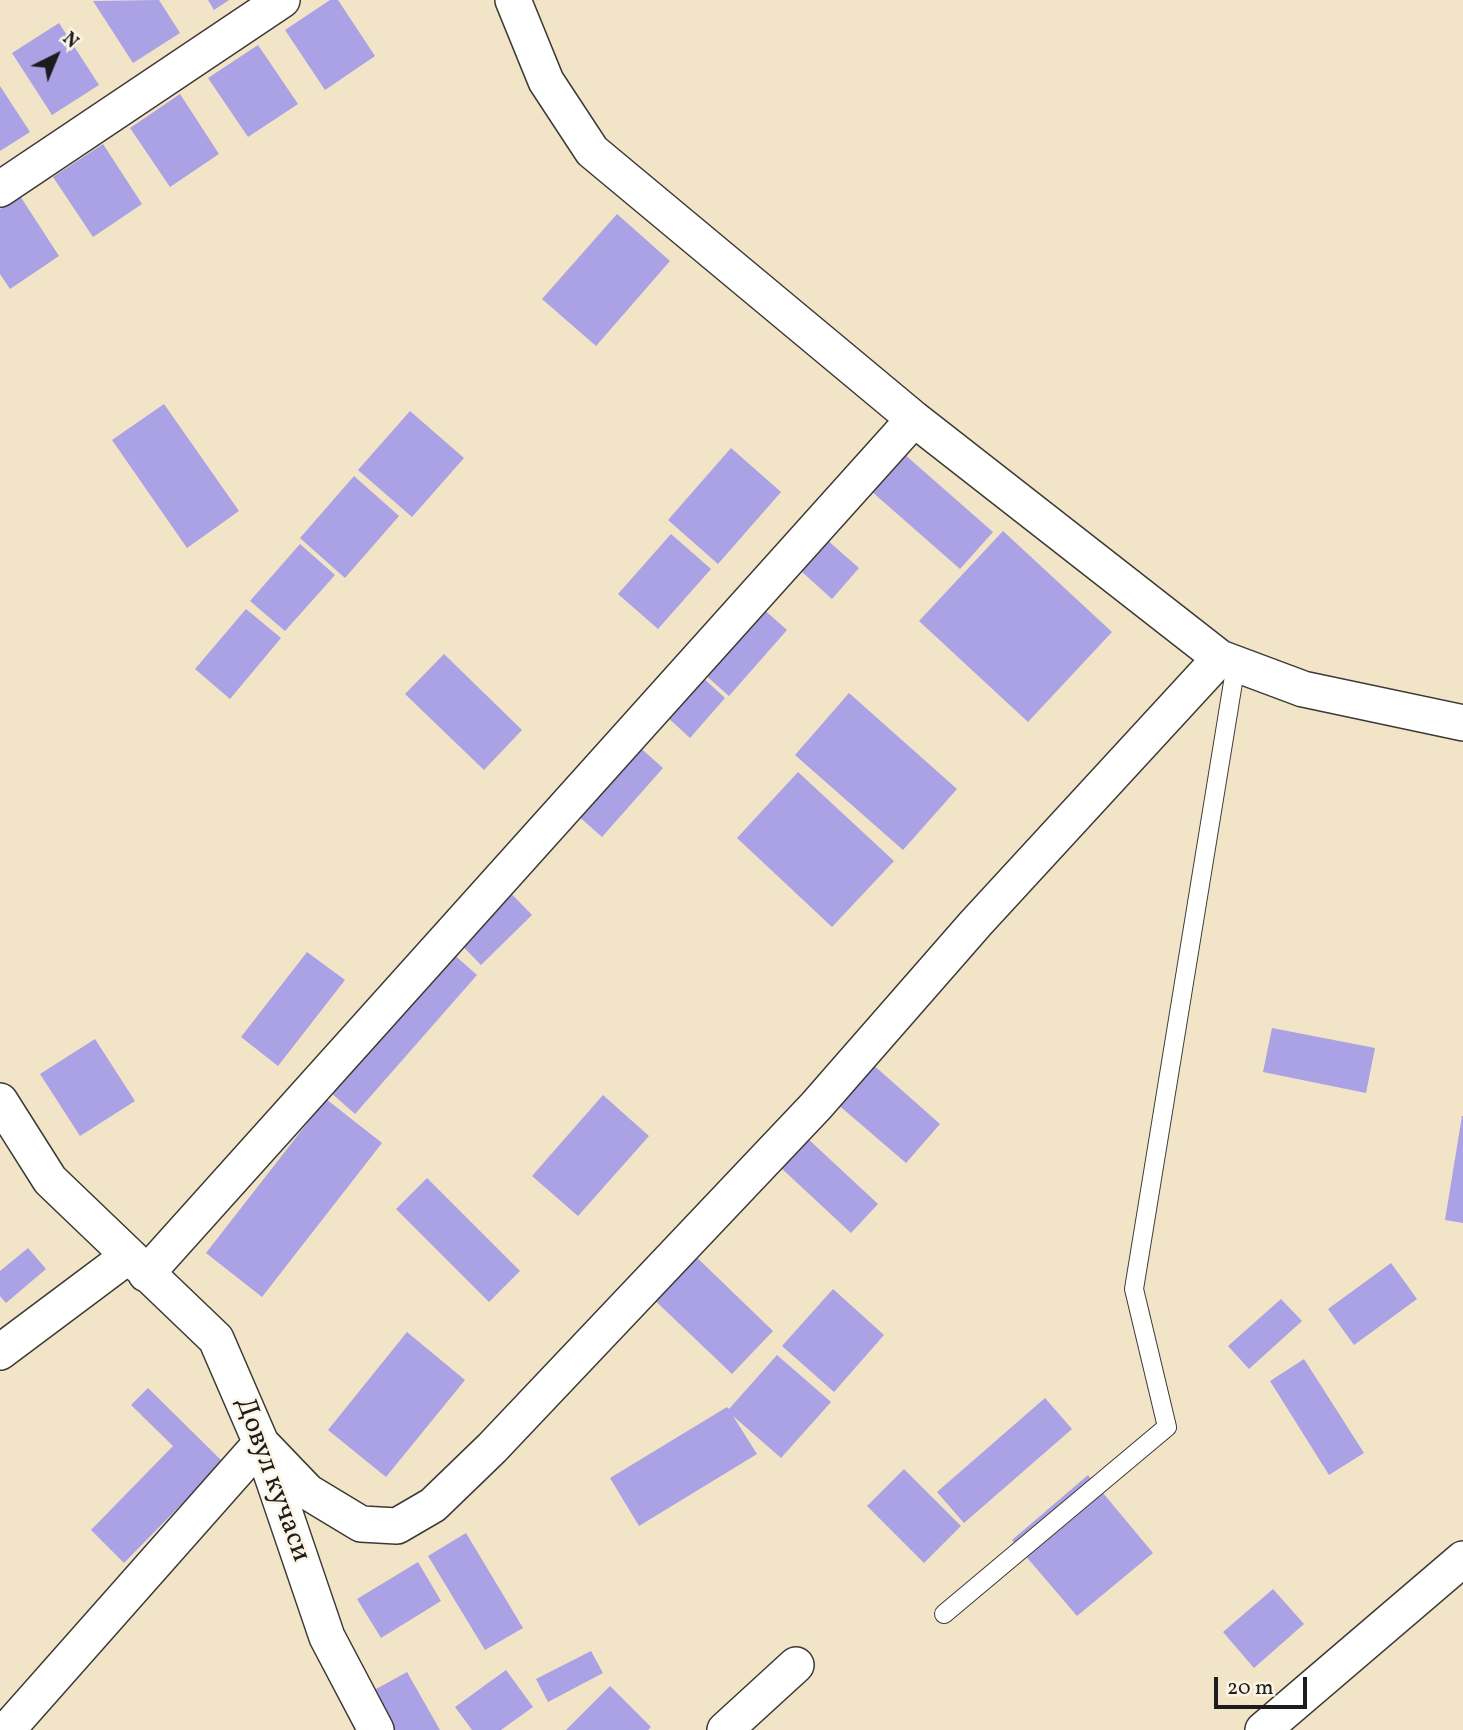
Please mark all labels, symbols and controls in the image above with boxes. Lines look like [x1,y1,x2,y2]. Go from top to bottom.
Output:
north arrow [21,21,91,91]
text: N [56,26,84,55]
street label: Довул кучаси [226,1393,316,1567]
scale bar [1218,1664,1311,1708]
text: 20 m [1227,1674,1273,1703]

